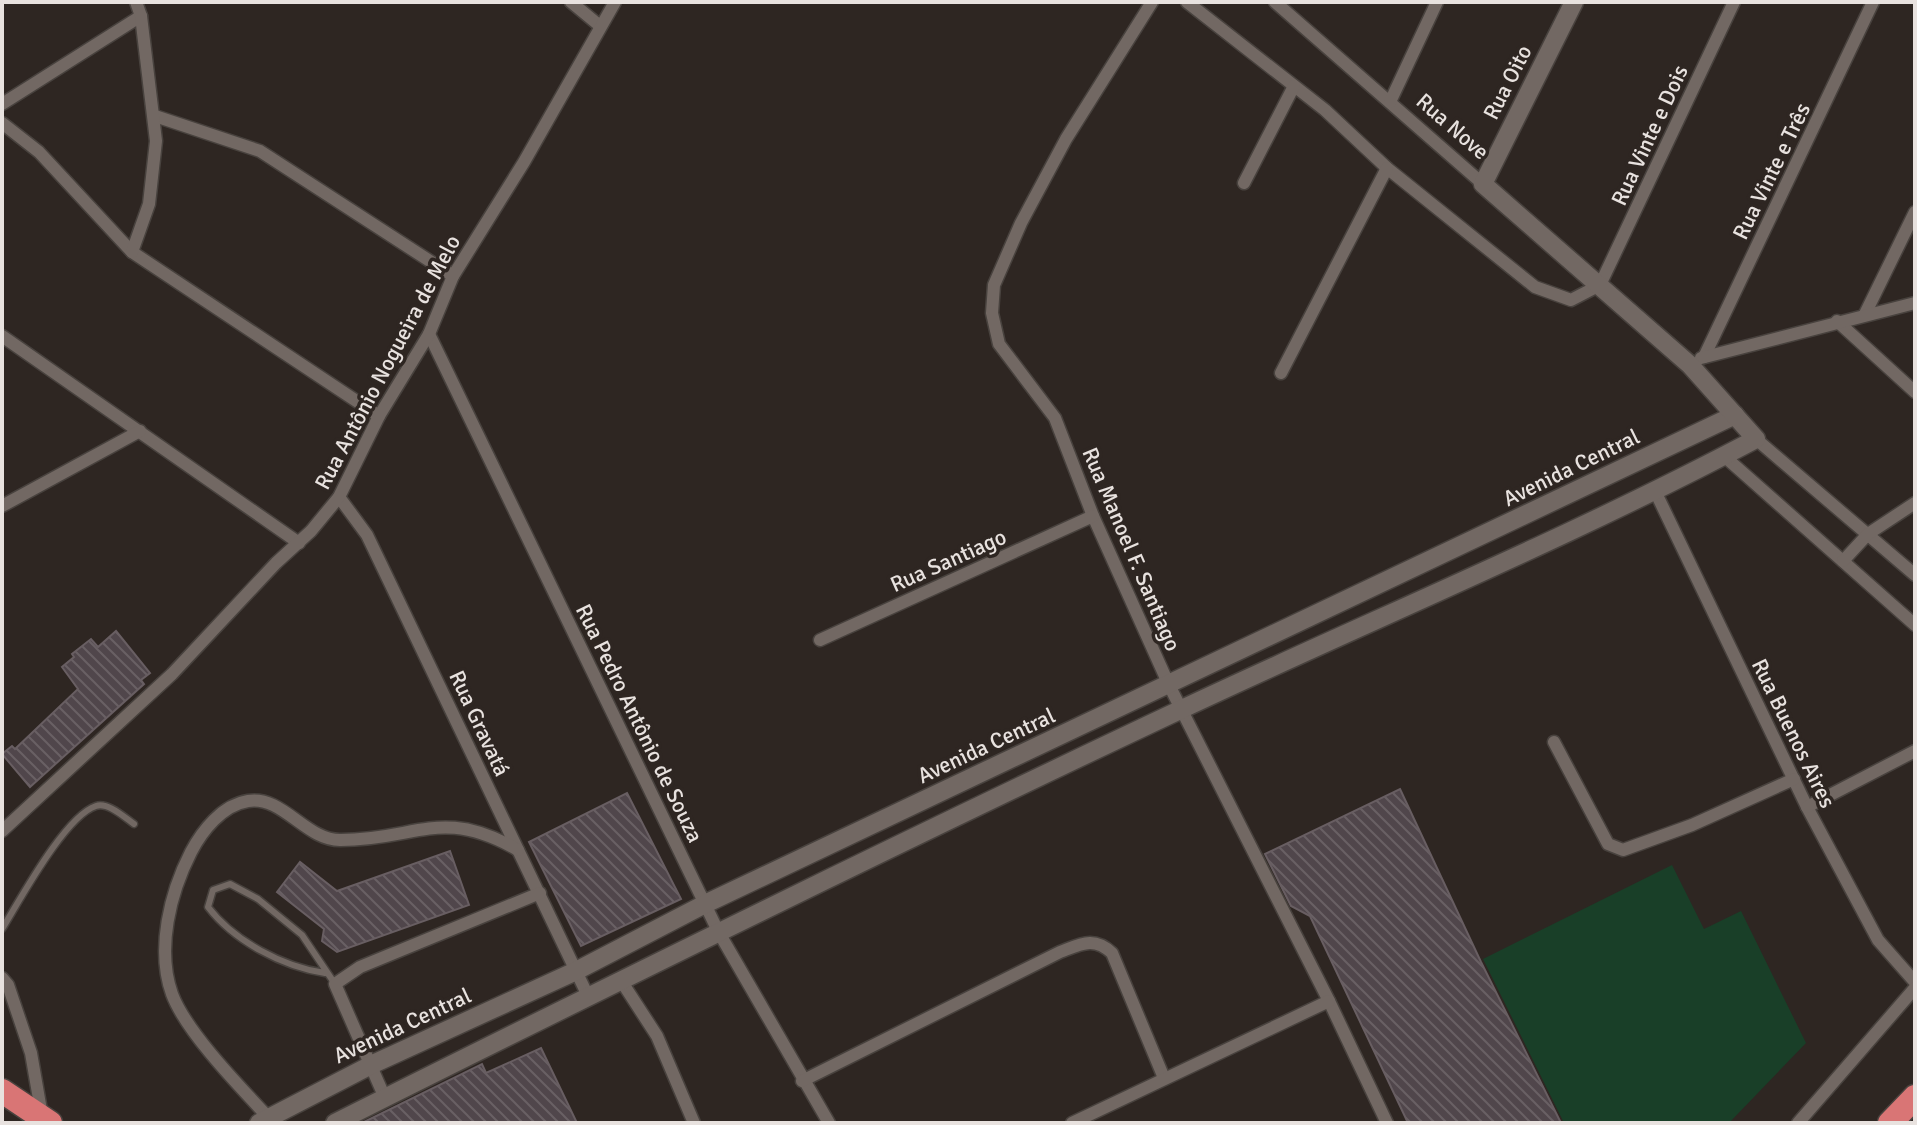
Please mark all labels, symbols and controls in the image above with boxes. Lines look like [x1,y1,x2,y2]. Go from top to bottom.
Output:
street label: Rua Oito [1477,40,1538,124]
street label: Rua Vinte e Dois [1605,61,1694,210]
street label: Rua Nove [1411,87,1495,165]
street label: Rua Vinte e Três [1727,99,1816,244]
street label: Rua Antônio Nogueira de Melo [309,230,466,494]
street label: Avenida Central [1498,423,1644,512]
street label: Rua Manoel F. Santiago [1076,443,1187,655]
street label: Rua Santiago [886,523,1010,598]
street label: Rua Pedro Antônio de Souza [570,600,709,847]
street label: Rua Buenos Aires [1746,654,1841,812]
street label: Rua Gravatá [443,666,516,780]
street label: Avenida Central [913,702,1059,789]
street label: Avenida Central [329,982,475,1069]

